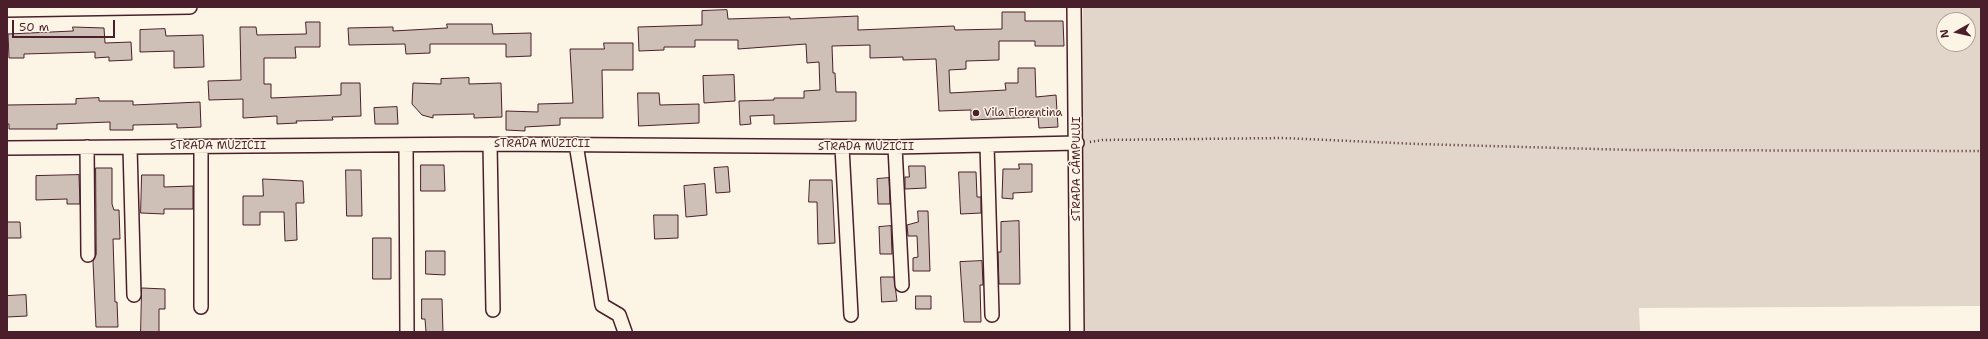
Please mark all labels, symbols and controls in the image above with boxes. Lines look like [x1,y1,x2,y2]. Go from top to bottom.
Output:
scale bar [14,12,117,38]
north arrow [1936,12,1976,52]
text: 50 m [19,19,49,35]
text: N [1937,28,1953,39]
place label: Vila Florentina [984,106,1062,120]
marker: Vila Florentina [971,108,981,118]
street label: STRADA CÂMPULUI [1070,117,1084,221]
street label: STRADA MUZICII [494,137,590,151]
street label: STRADA MUZICII [170,139,266,153]
street label: STRADA MUZICII [818,140,914,154]

